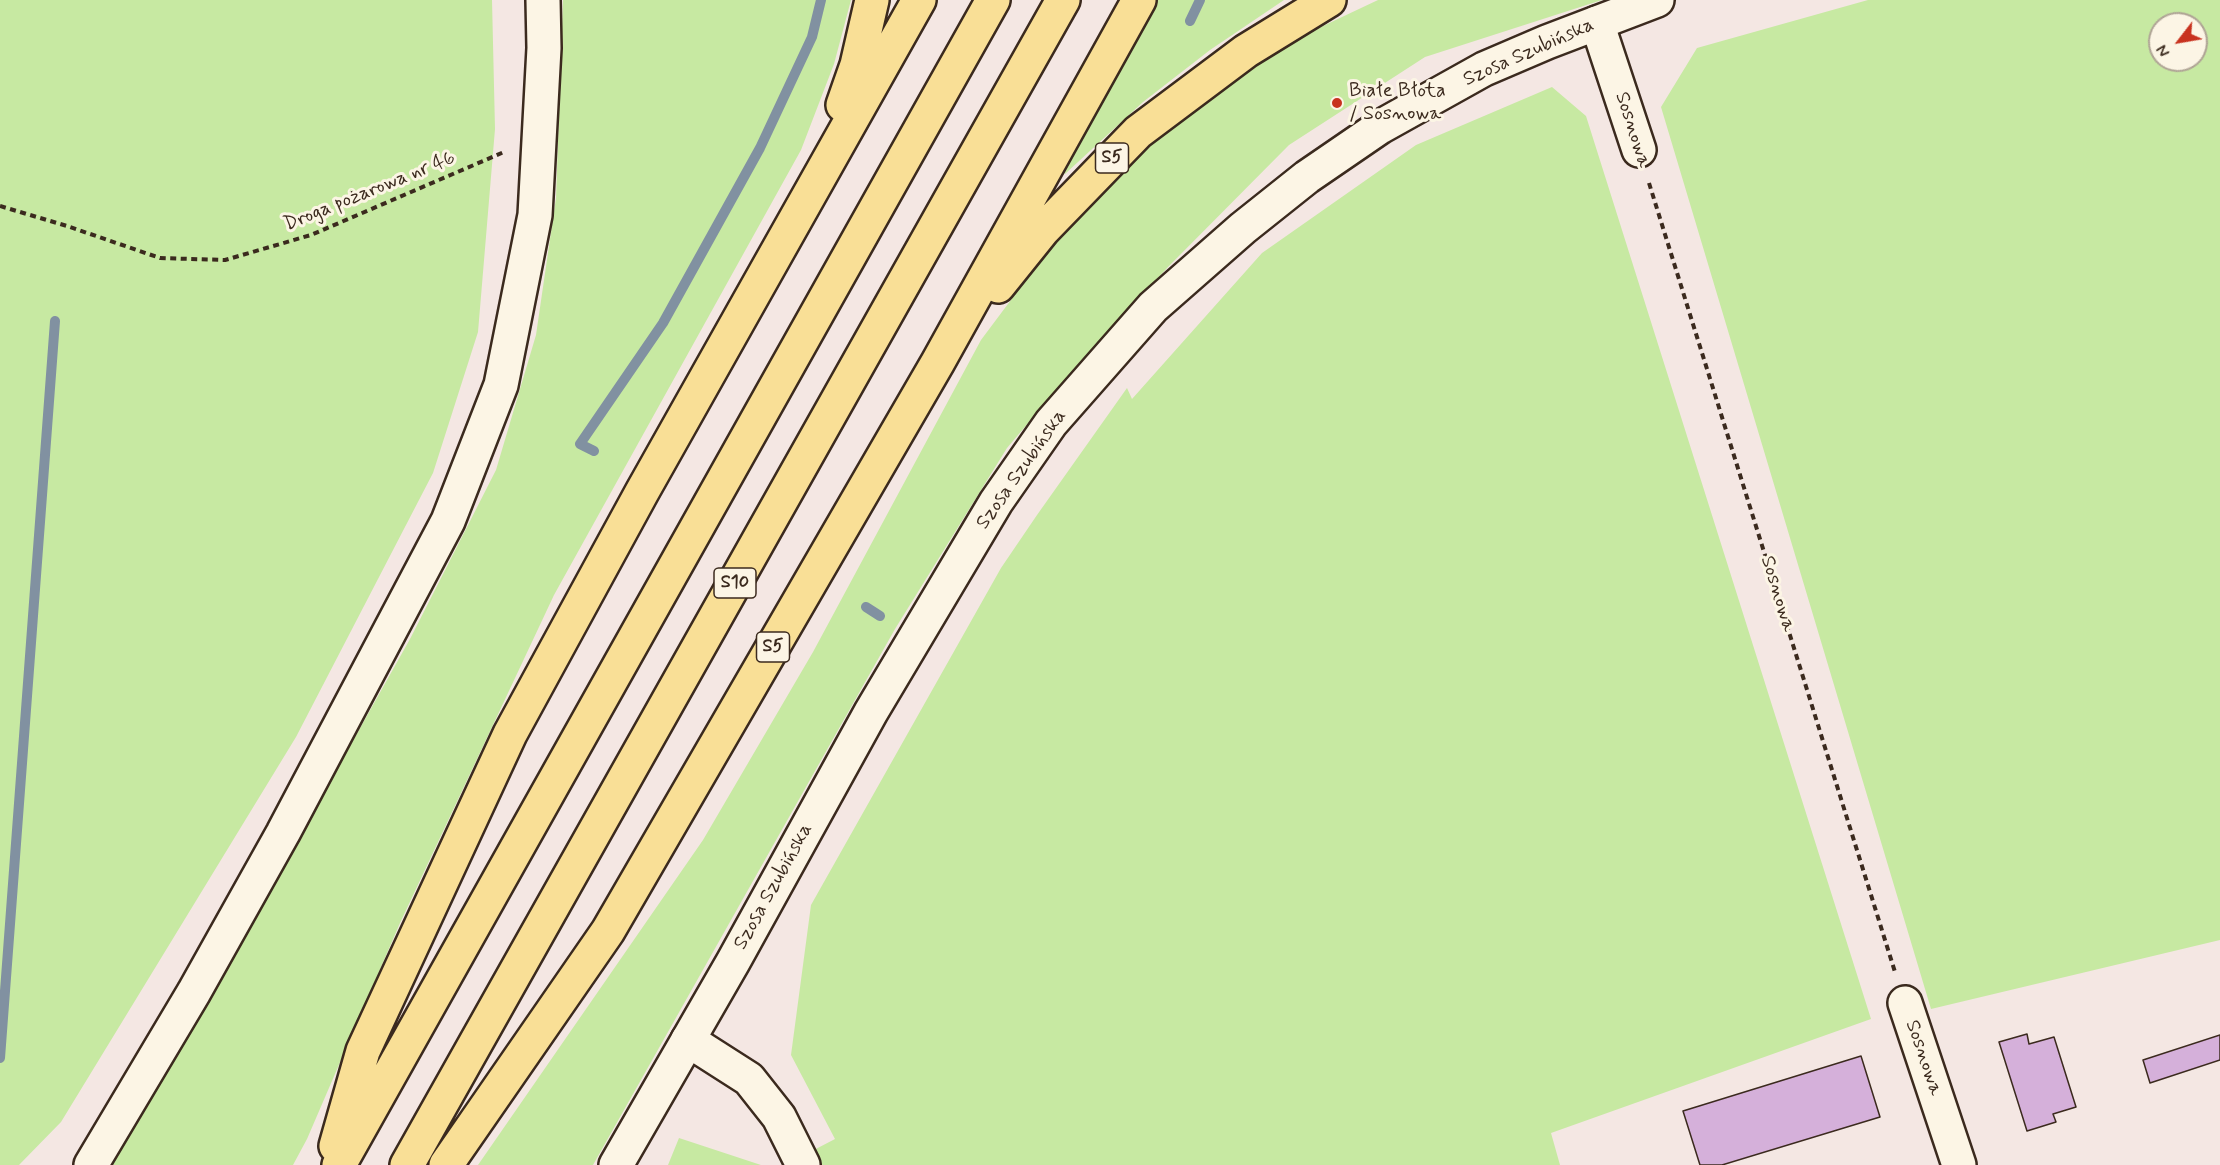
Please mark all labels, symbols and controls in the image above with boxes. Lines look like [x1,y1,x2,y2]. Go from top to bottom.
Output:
north arrow [2148,12,2208,72]
street label: Szosa Szubińska [1460,13,1598,93]
text: N [2152,41,2176,60]
place label: Białe Błota / Sosnowa [1349,80,1446,127]
street label: Sosnowa [1609,89,1655,171]
marker: Białe Błota / Sosnowa [1330,96,1344,110]
road number: S5 [1096,143,1128,173]
street label: Droga pożarowa nr 46 [281,147,459,237]
street label: Szosa Szubińska [972,406,1072,534]
street label: Sosnowa [1754,553,1800,635]
road number: S10 [714,568,756,598]
road number: S5 [756,632,790,662]
street label: Szosa Szubińska [729,820,819,954]
street label: Sosnowa [1899,1017,1947,1099]

